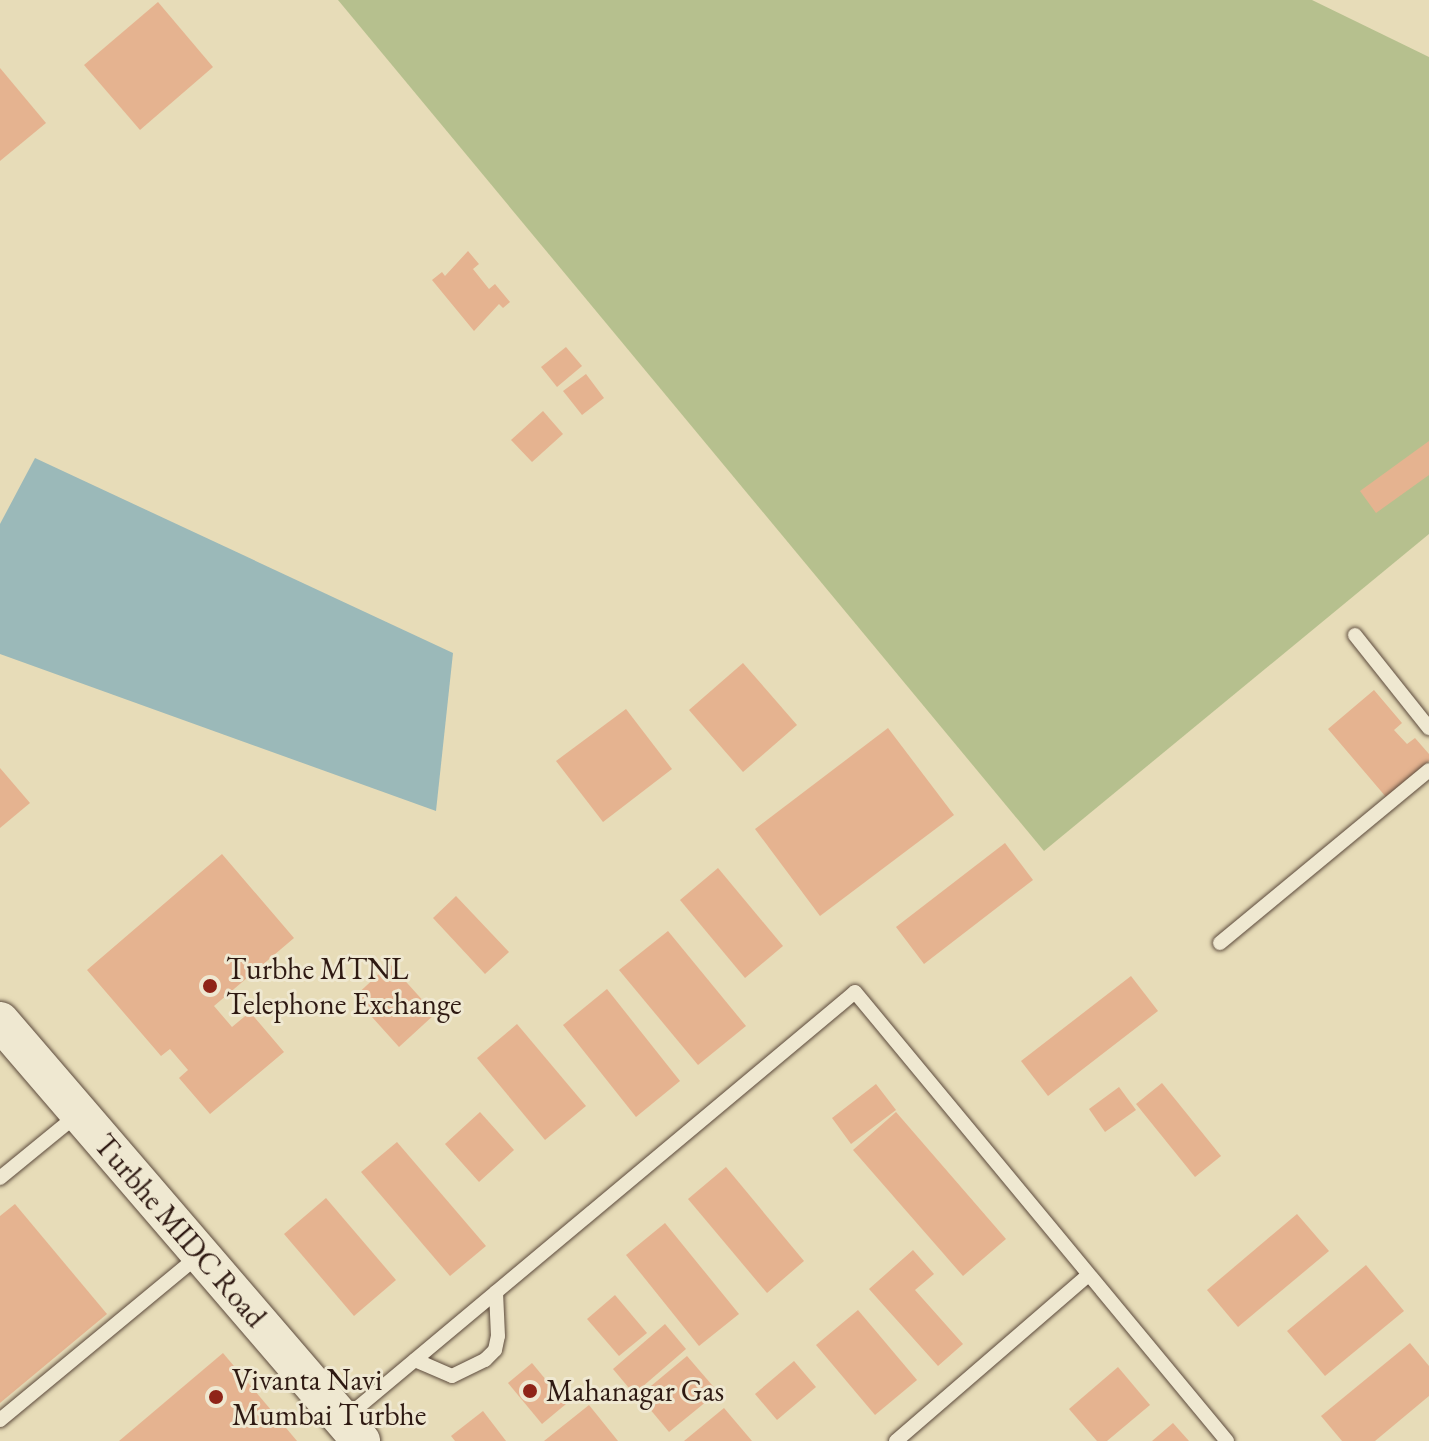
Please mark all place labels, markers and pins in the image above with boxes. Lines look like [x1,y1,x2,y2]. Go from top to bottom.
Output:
place label: Turbhe MTNL Telephone Exchange [226,951,462,1022]
marker: Turbhe MTNL Telephone Exchange [201,977,219,995]
place label: Vivanta Navi Mumbai Turbhe [232,1362,426,1432]
place label: Mahanagar Gas [546,1373,724,1409]
marker: Mahanagar Gas [521,1382,539,1400]
marker: Vivanta Navi Mumbai Turbhe [207,1388,225,1406]

